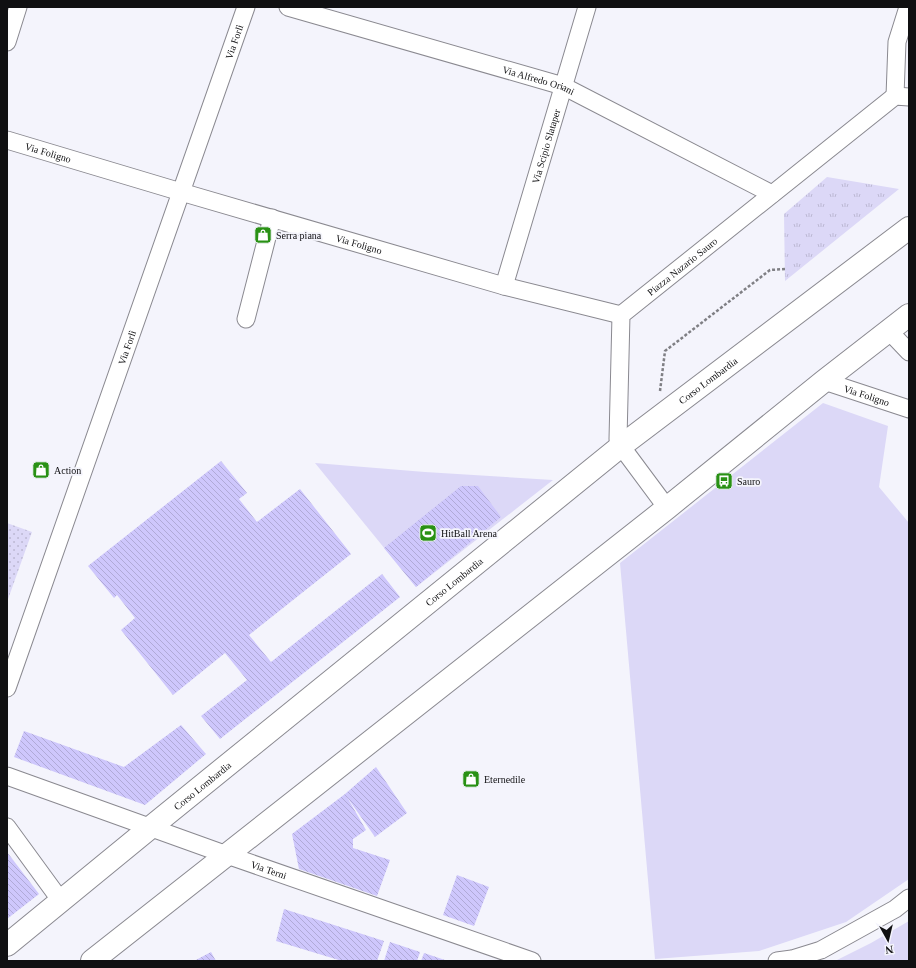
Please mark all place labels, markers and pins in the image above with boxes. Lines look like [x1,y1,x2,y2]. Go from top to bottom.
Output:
shop icon: Serra piana [253,225,273,245]
place label: Serra piana [276,230,322,241]
shop icon: Action [31,460,51,480]
place label: Action [54,465,81,476]
bus stop icon: Sauro [714,471,734,491]
place label: Sauro [737,476,760,487]
sports icon: HitBall Arena [418,523,438,543]
place label: HitBall Arena [441,528,497,539]
shop icon: Eternedile [461,769,481,789]
place label: Eternedile [484,774,526,785]

